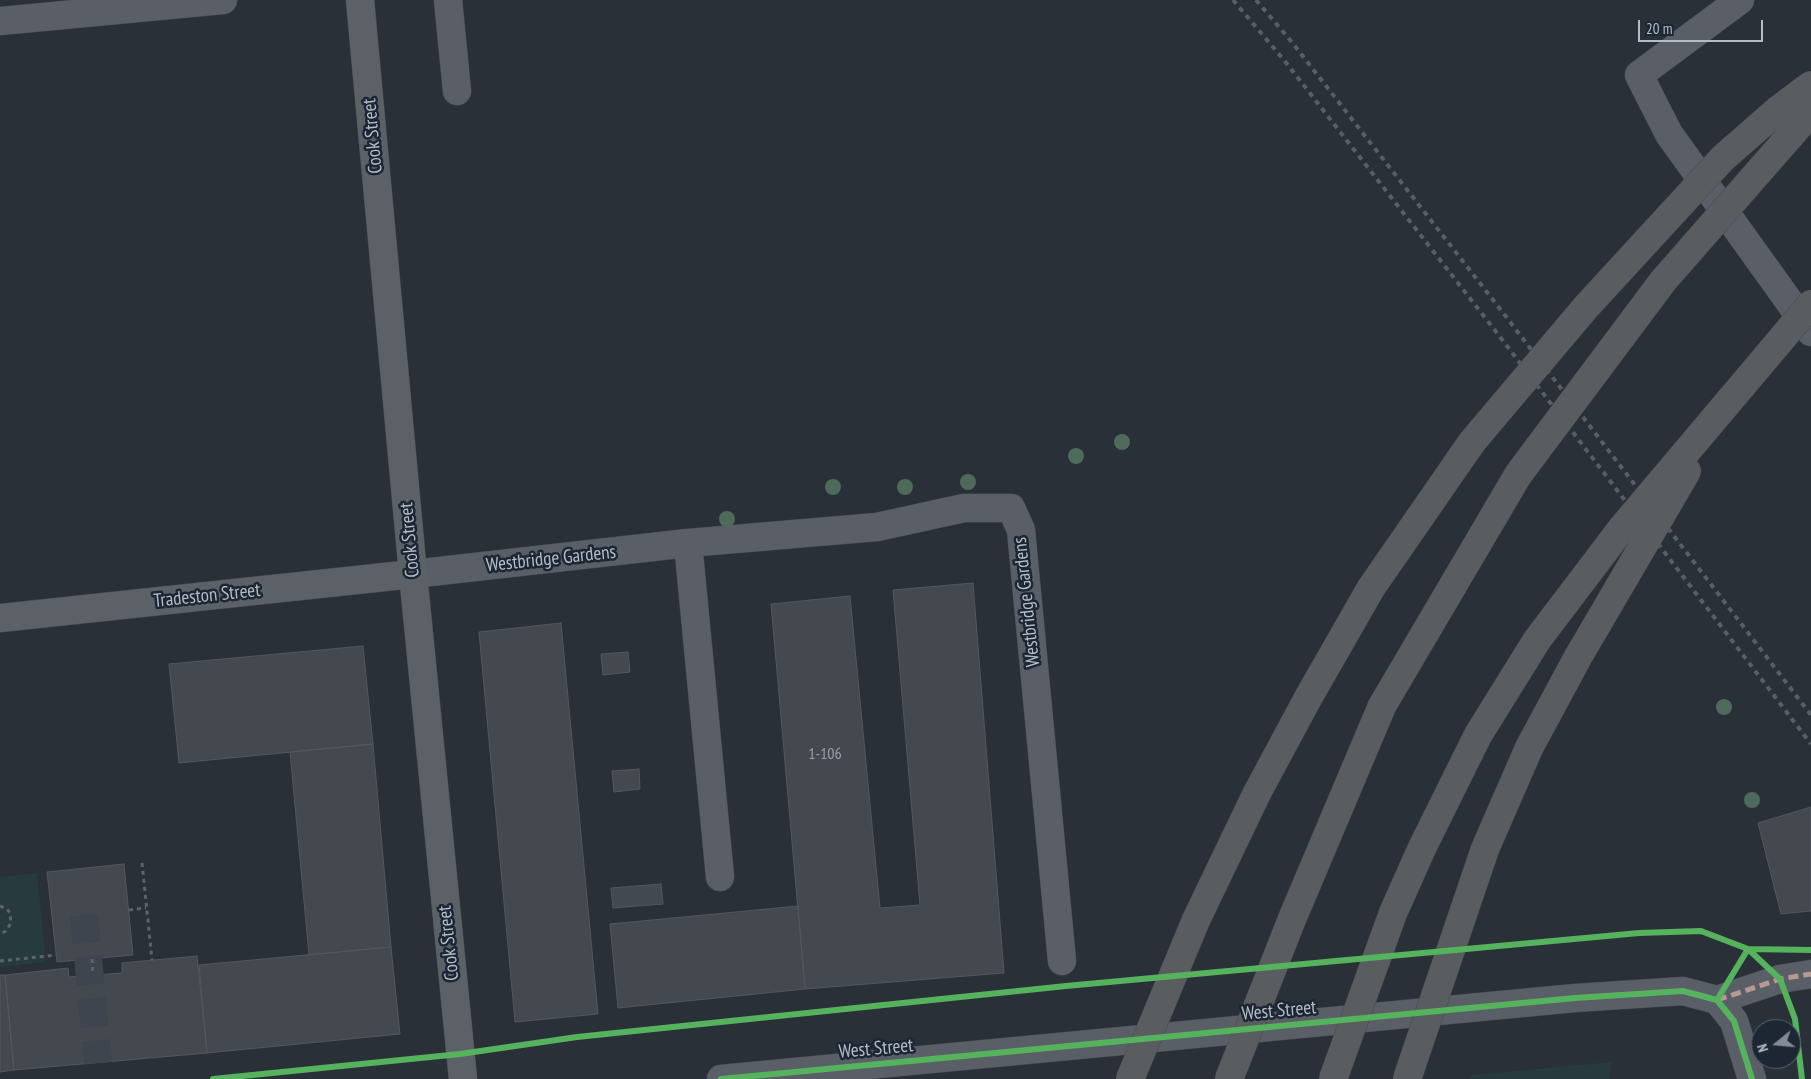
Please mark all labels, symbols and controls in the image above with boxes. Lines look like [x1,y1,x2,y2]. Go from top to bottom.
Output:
scale bar [1641,10,1766,42]
text: 20 m [1646,19,1672,38]
street label: Cook Street [358,97,388,175]
street label: Cook Street [395,501,425,579]
street label: Westbridge Gardens [1009,536,1045,668]
street label: Westbridge Gardens [485,541,617,577]
street label: Tradeston Street [153,579,261,613]
house number: 1-106 [808,744,842,764]
street label: Cook Street [434,904,464,982]
street label: West Street [1241,996,1317,1026]
north arrow [1751,1019,1801,1069]
street label: West Street [838,1034,914,1064]
text: N [1753,1042,1772,1054]

